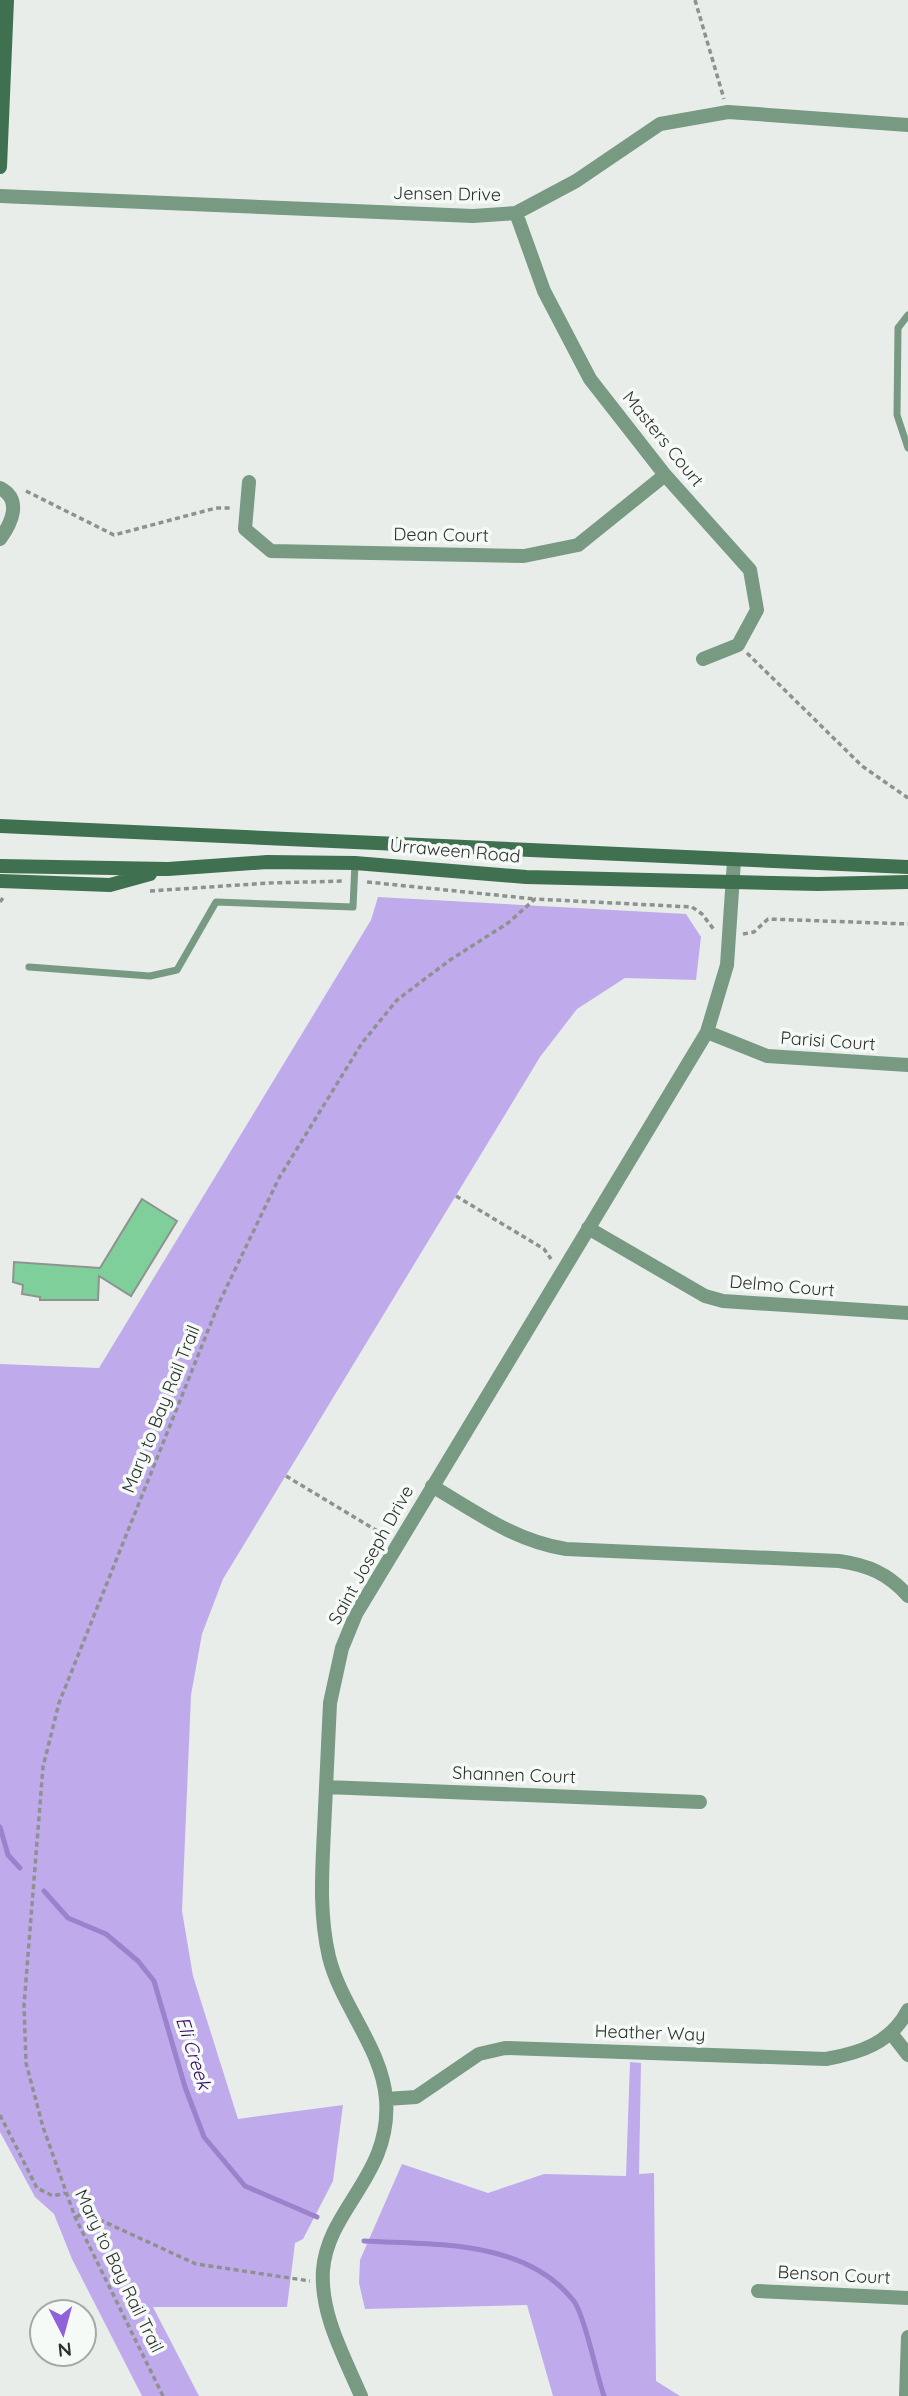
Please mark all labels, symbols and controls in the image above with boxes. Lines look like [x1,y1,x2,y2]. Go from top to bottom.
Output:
street label: Jensen Drive [393,181,501,206]
street label: Masters Court [618,386,709,491]
street label: Dean Court [393,522,489,547]
street label: Urraween Road [389,833,521,868]
street label: Parisi Court [780,1026,876,1055]
street label: Delmo Court [728,1269,836,1302]
street label: Mary to Bay Rail Trail [116,1322,205,1496]
street label: Saint Joseph Drive [323,1481,418,1628]
street label: Shannen Court [452,1761,576,1788]
water label: Eli Creek [171,2013,218,2094]
street label: Heather Way [594,2019,706,2046]
street label: Mary to Bay Rail Trail [70,2185,169,2356]
street label: Benson Court [777,2260,891,2289]
north arrow [28,2298,98,2368]
text: N [57,2337,73,2363]

